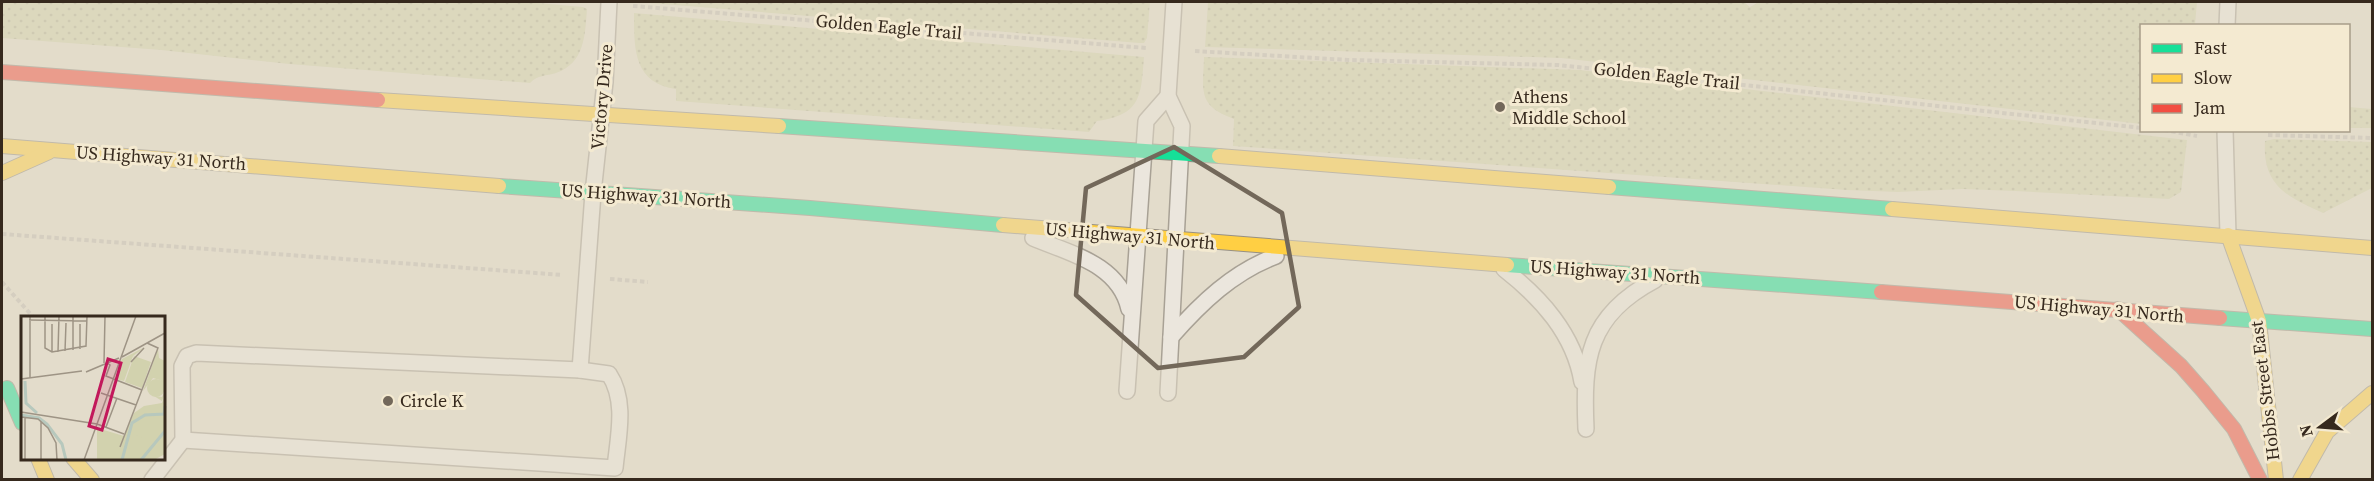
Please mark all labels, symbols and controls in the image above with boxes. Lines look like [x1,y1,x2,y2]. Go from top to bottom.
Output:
street label: Golden Eagle Trail [815,8,963,45]
legend [2140,24,2350,132]
text: Fast [2194,35,2227,60]
street label: Victory Drive [584,43,619,151]
street label: Golden Eagle Trail [1593,55,1741,96]
text: Slow [2194,65,2232,90]
place label: Athens Middle School [1512,84,1626,130]
text: Jam [2193,95,2226,120]
marker: Athens Middle School [1493,100,1507,114]
street label: US Highway 31 North [75,139,247,176]
street label: US Highway 31 North [560,177,732,214]
street label: US Highway 31 North [1044,216,1216,255]
street label: US Highway 31 North [1529,253,1701,290]
street label: US Highway 31 North [2013,289,2185,328]
inset map [21,316,165,460]
street label: Hobbs Street East [2244,320,2285,462]
place label: Circle K [400,388,464,413]
marker: Circle K [381,394,395,408]
north arrow [2290,397,2350,457]
text: N [2293,422,2318,440]

